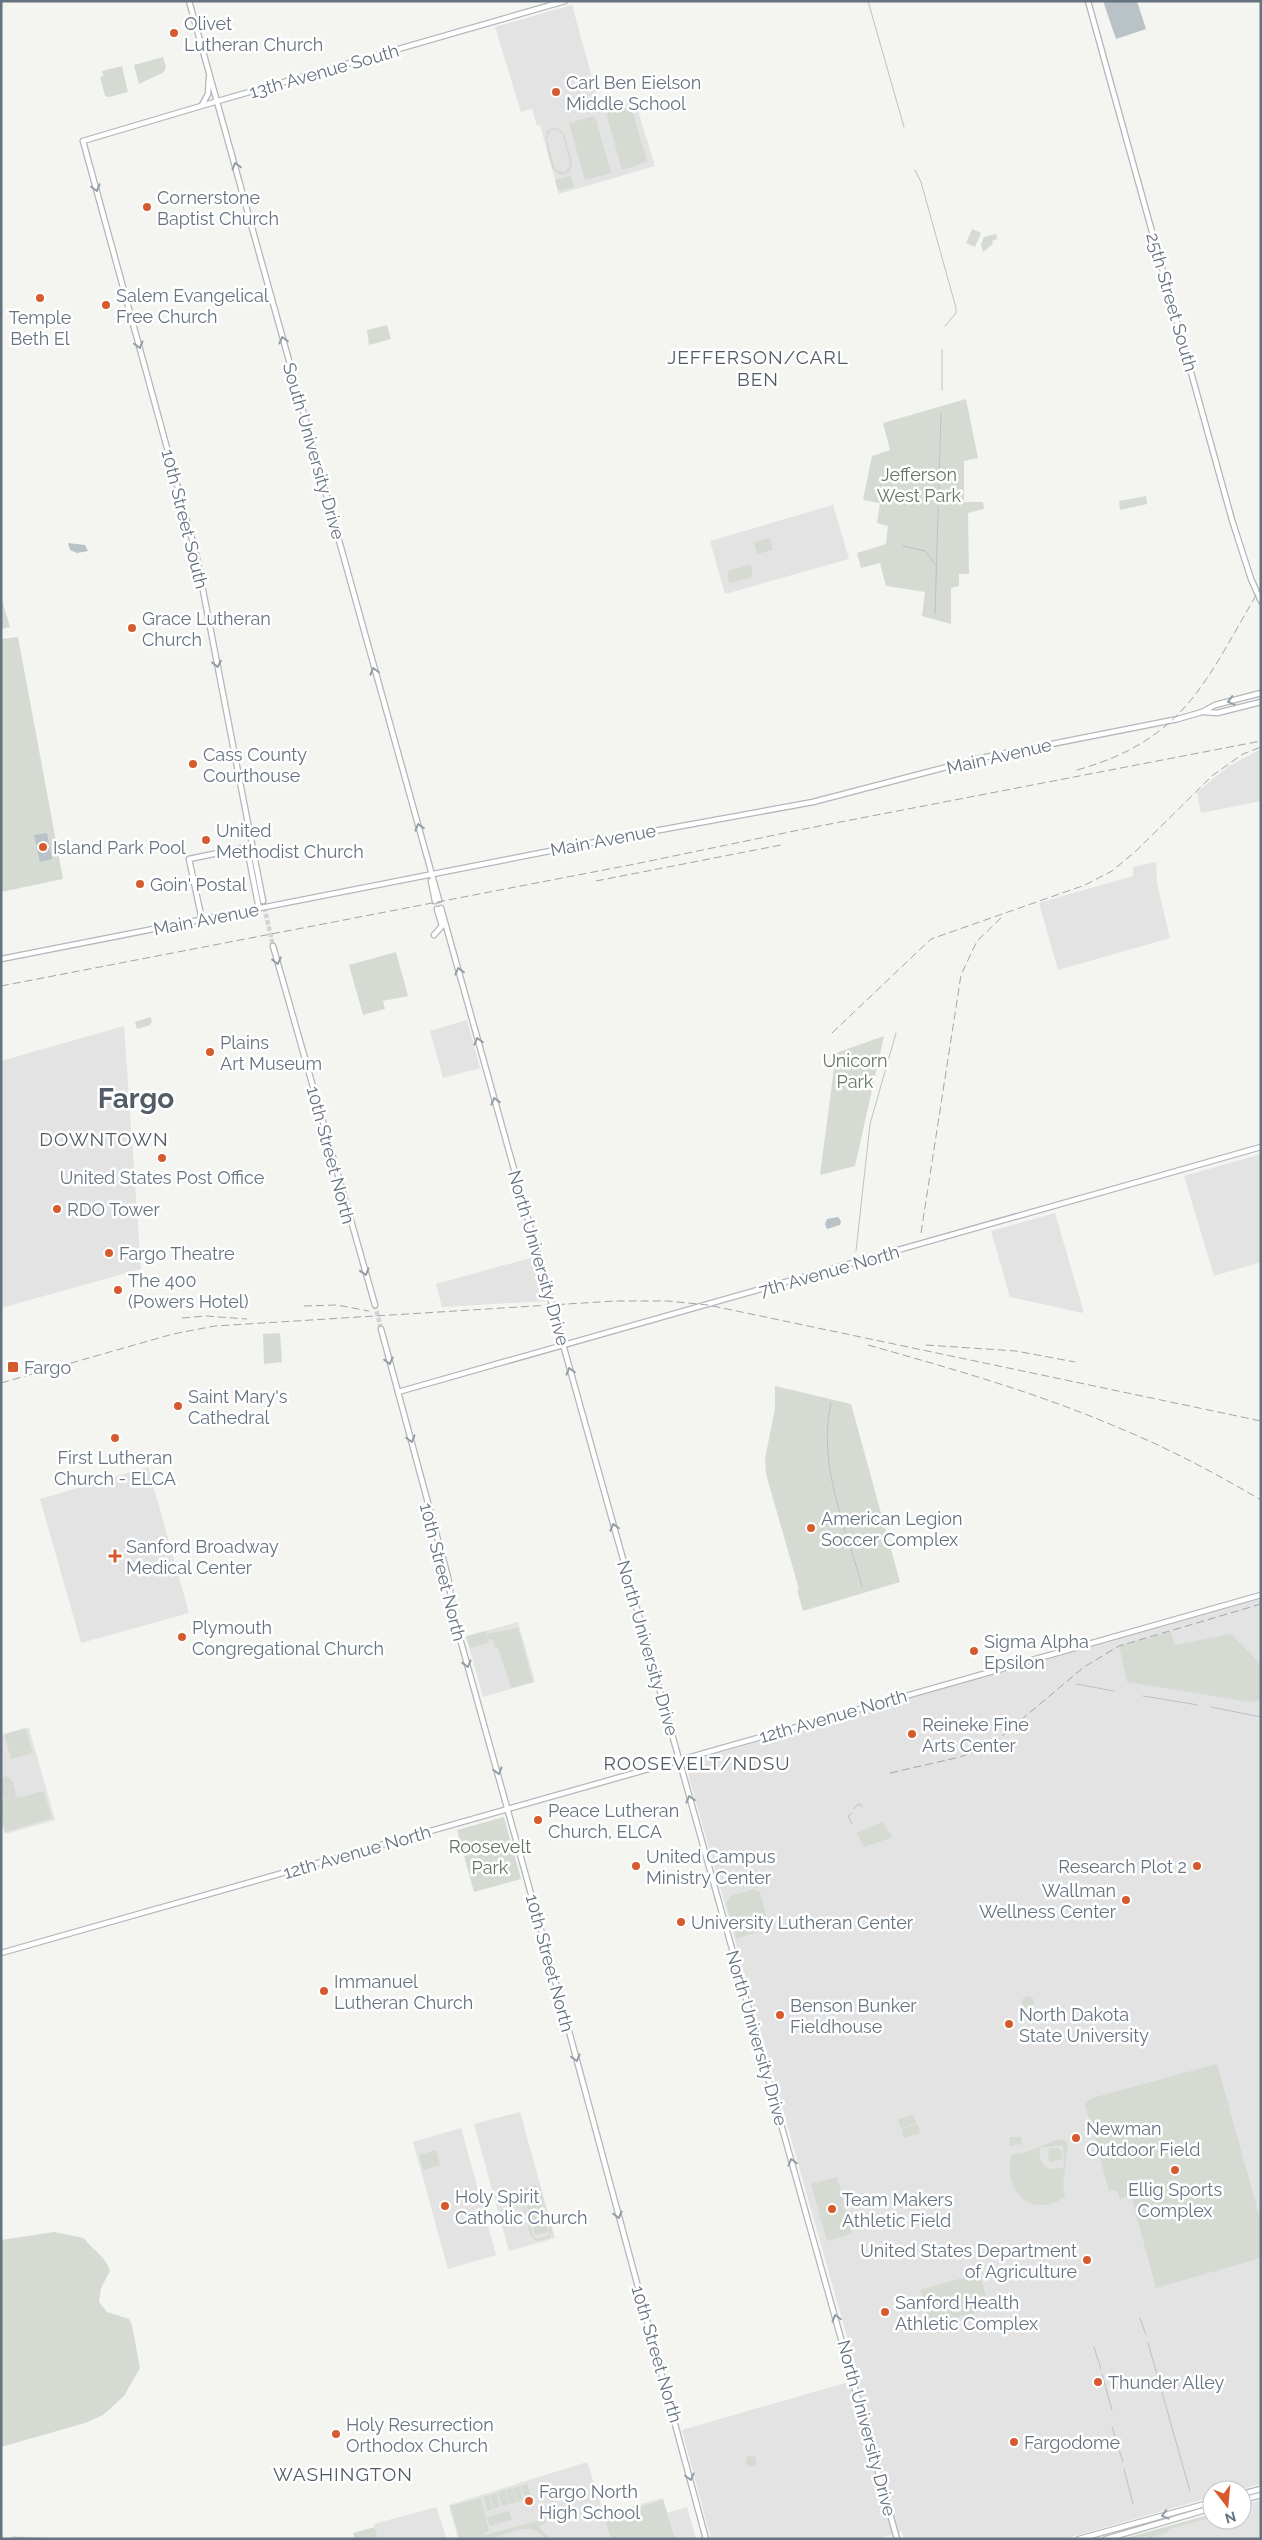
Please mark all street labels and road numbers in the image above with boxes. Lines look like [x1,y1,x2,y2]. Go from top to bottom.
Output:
street label: 13th Avenue South [247,40,401,102]
street label: 25th Street South [1142,230,1202,374]
street label: South University Drive [279,360,349,542]
street label: 10th Street South [157,447,213,591]
street label: Main Avenue [944,734,1054,778]
street label: Main Avenue [548,819,658,861]
street label: Main Avenue [151,898,261,940]
street label: 10th Street North [303,1084,359,1226]
street label: North University Drive [504,1168,574,1348]
street label: 7th Avenue North [756,1241,902,1301]
street label: 10th Street North [416,1501,470,1643]
street label: North University Drive [613,1558,683,1738]
street label: 12th Avenue North [757,1685,909,1747]
street label: 12th Avenue North [281,1821,433,1883]
street label: 10th Street North [522,1892,578,2034]
street label: North University Drive [722,1948,792,2128]
street label: 10th Street North [627,2283,687,2425]
street label: North University Drive [833,2338,901,2519]

